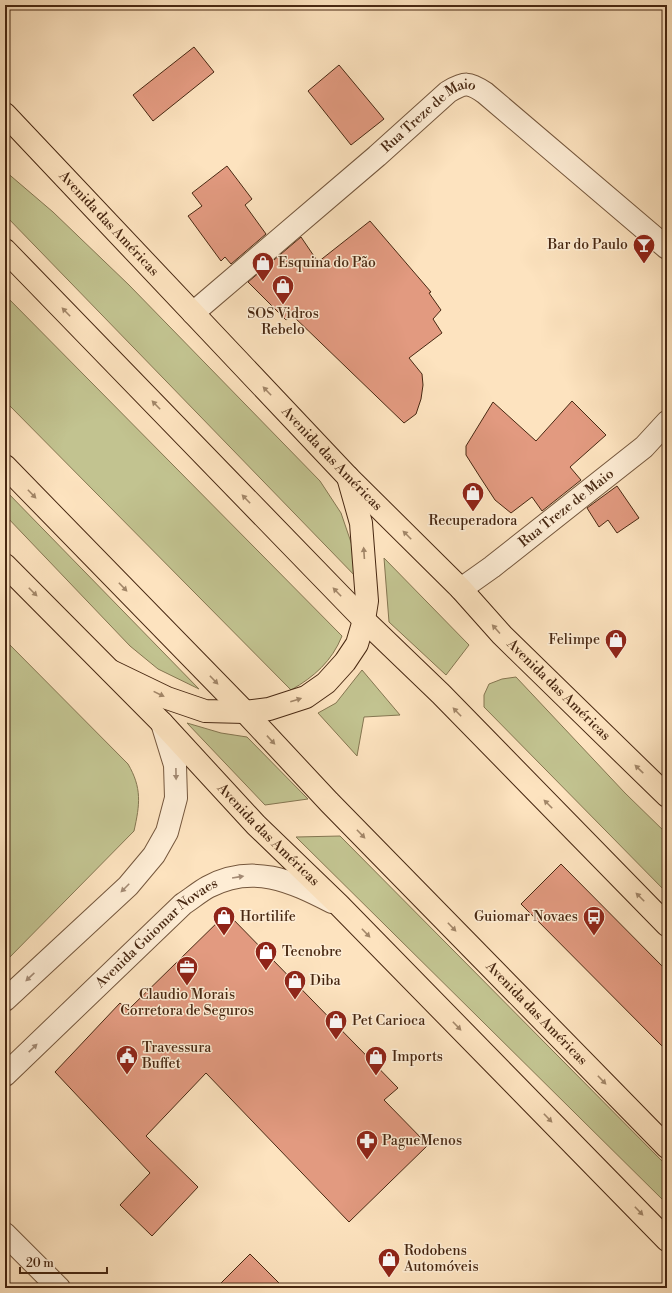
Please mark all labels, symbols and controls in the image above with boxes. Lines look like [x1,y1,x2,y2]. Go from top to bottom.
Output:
street label: Rua Treze de Maio [378,76,479,157]
street label: Avenida das Américas [54,167,163,280]
bar icon: Bar do Paulo [631,232,657,265]
place label: Bar do Paulo [547,236,628,254]
shop icon: Esquina do Pão [250,250,276,283]
place label: Esquina do Pão [278,254,376,272]
shop icon: SOS Vidros Rebelo [270,273,296,306]
place label: SOS Vidros Rebelo [247,305,319,339]
one-way arrow [61,307,70,317]
one-way arrow [263,387,272,396]
one-way arrow [151,400,161,410]
street label: Avenida das Américas [277,402,386,515]
street label: Rua Treze de Maio [515,465,618,551]
shop icon: Recuperadora [460,480,486,513]
one-way arrow [27,489,37,499]
one-way arrow [242,494,251,504]
place label: Recuperadora [429,512,518,530]
one-way arrow [402,530,412,540]
one-way arrow [360,547,367,559]
one-way arrow [118,582,128,592]
one-way arrow [28,587,38,597]
one-way arrow [332,587,342,597]
one-way arrow [492,624,501,634]
shop icon: Felimpe [603,627,629,660]
place label: Felimpe [549,631,600,649]
street label: Avenida das Américas [502,635,614,745]
one-way arrow [209,675,219,685]
one-way arrow [154,691,165,697]
one-way arrow [291,697,303,703]
one-way arrow [452,707,462,717]
one-way arrow [267,735,276,745]
one-way arrow [634,764,644,774]
one-way arrow [172,768,179,780]
street label: Avenida das Américas [212,779,323,890]
one-way arrow [543,799,553,809]
one-way arrow [356,829,366,839]
one-way arrow [232,873,244,879]
street label: Avenida Guiomar Novaes [91,874,221,993]
one-way arrow [120,883,130,893]
one-way arrow [635,892,645,902]
shop icon: Hortilife [211,904,237,937]
bus stop icon: Guiomar Novaes [581,904,607,937]
place label: Hortilife [240,908,296,926]
place label: Guiomar Novaes [474,908,578,926]
one-way arrow [447,922,457,932]
one-way arrow [361,928,371,938]
shop icon: Tecnobre [253,939,279,972]
place label: Tecnobre [282,943,342,961]
office icon: Claudio Morais Corretora de Seguros [174,954,200,987]
street label: Avenida das Américas [481,957,591,1069]
shop icon: Diba [282,968,308,1001]
one-way arrow [25,972,35,982]
place label: Diba [310,972,341,990]
place label: Claudio Morais Corretora de Seguros [120,986,254,1020]
shop icon: Pet Carioca [323,1008,349,1041]
place label: Pet Carioca [352,1012,426,1030]
one-way arrow [452,1021,462,1031]
place label: Travessura Buffet [141,1039,212,1073]
one-way arrow [28,1043,38,1053]
public building icon: Travessura Buffet [114,1043,140,1076]
shop icon: Imports [363,1044,389,1077]
place label: Imports [392,1048,443,1066]
one-way arrow [597,1075,607,1085]
one-way arrow [543,1113,553,1123]
pharmacy icon: PagueMenos [354,1128,380,1161]
place label: PagueMenos [382,1132,462,1150]
one-way arrow [634,1206,644,1216]
place label: Rodobens Automóveis [403,1242,479,1276]
shop icon: Rodobens Automóveis [376,1246,402,1279]
scale bar [20,1249,107,1275]
text: 20 m [26,1256,54,1271]

